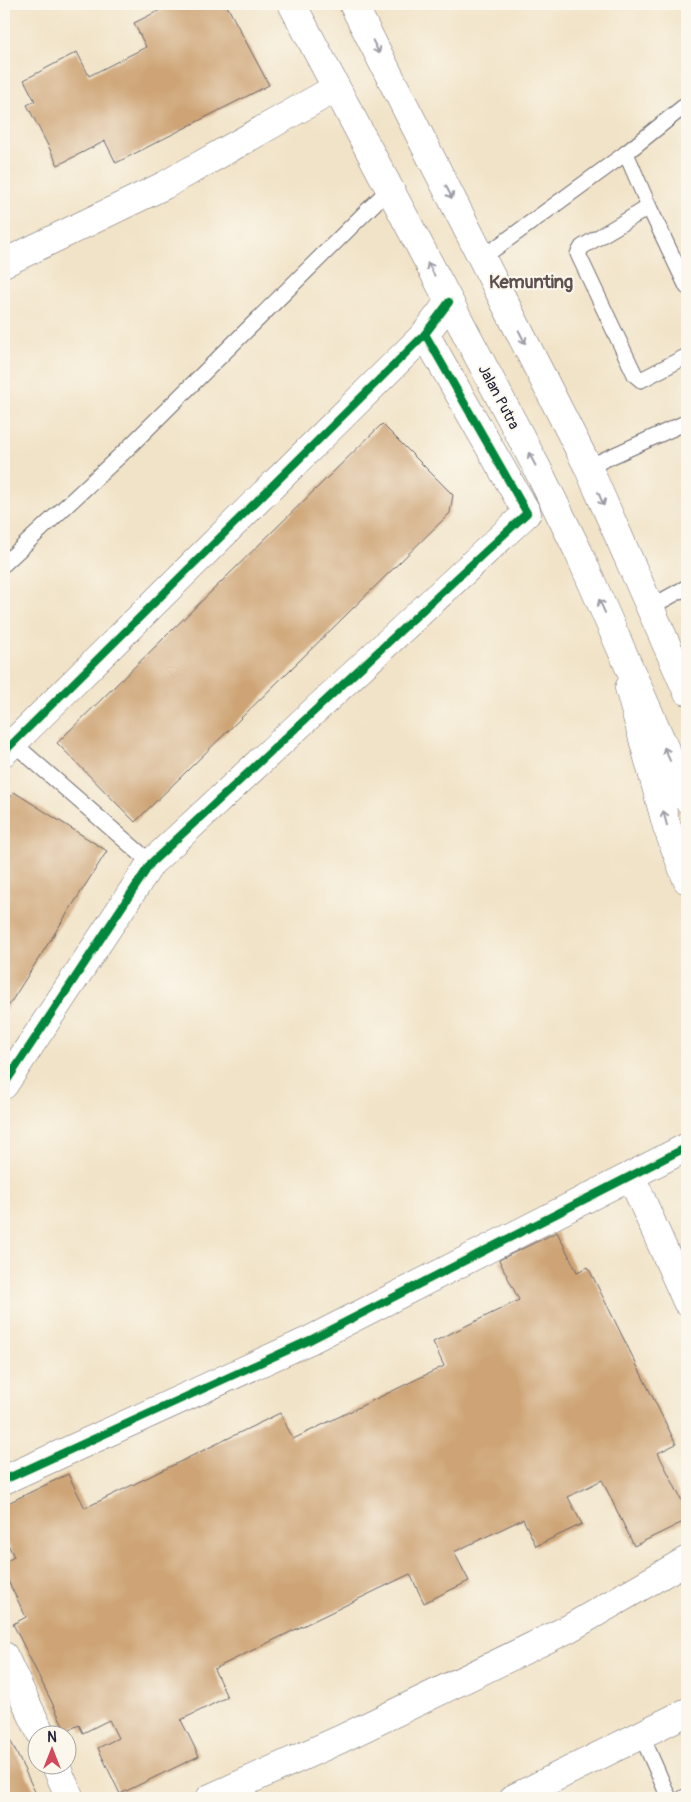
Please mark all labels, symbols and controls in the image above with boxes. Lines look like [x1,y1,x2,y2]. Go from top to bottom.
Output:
one-way arrow [371,39,381,54]
one-way arrow [445,184,454,199]
one-way arrow [426,262,435,277]
district label: Kemunting [489,271,573,294]
one-way arrow [518,329,527,344]
street label: Jalan Putra [474,362,523,433]
one-way arrow [527,451,537,466]
one-way arrow [597,491,607,506]
one-way arrow [596,599,606,614]
one-way arrow [662,747,672,762]
one-way arrow [659,810,669,826]
north arrow [28,1724,78,1774]
text: N [47,1729,57,1746]

